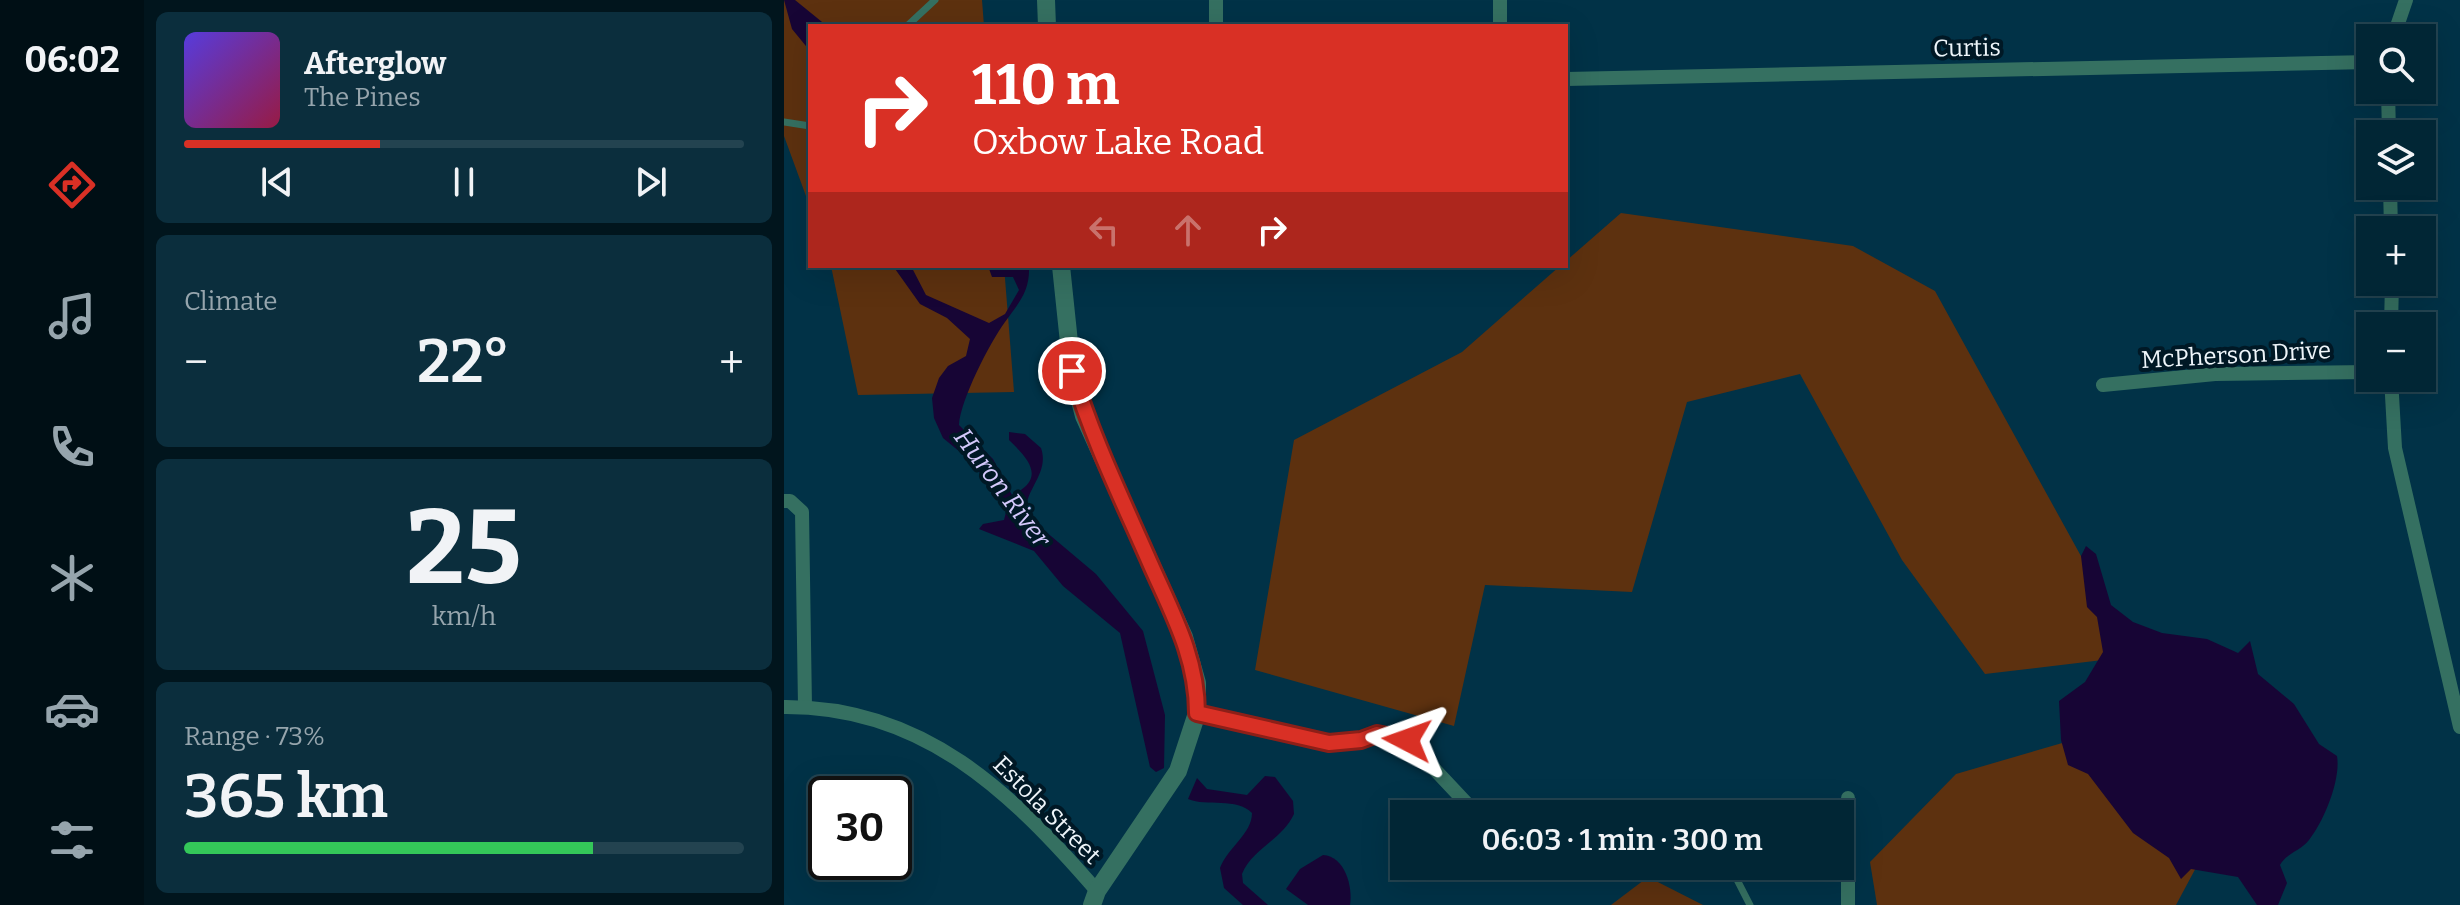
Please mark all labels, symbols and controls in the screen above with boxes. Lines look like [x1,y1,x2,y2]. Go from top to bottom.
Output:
map controls [2356,24,2436,392]
button: search [2356,24,2436,104]
street label: Curtis [1933,33,2001,63]
text: 06:02 [24,38,120,82]
text: Afterglow [304,46,446,82]
text: 110 m [972,52,1119,119]
icon: right [840,56,944,160]
text: The Pines [304,82,421,113]
text: Oxbow Lake Road [972,120,1264,164]
button: layers [2356,120,2436,200]
icon: directions [44,157,100,213]
icon: previous [255,160,299,204]
icon: pause [442,160,486,204]
icon: next [629,160,673,204]
icon: left [1082,208,1126,252]
icon: ahead [1166,208,1210,252]
icon: right [1250,208,1294,252]
button: + [2356,216,2436,296]
text: Climate [184,286,278,317]
icon: music [44,288,100,344]
button: − [2356,312,2436,392]
text: 22° [417,326,510,398]
text: − [184,336,208,389]
text: + [719,336,744,389]
street label: McPherson Drive [2140,336,2332,374]
pin [1038,337,1106,405]
icon: arrive [1050,349,1094,393]
icon: phone [44,419,100,475]
water label: Huron River [947,423,1058,555]
text: 25 [406,486,522,611]
icon: climate [44,550,100,606]
text: km/h [432,601,496,632]
icon: car [44,681,100,737]
position arrow [1365,698,1449,782]
text: Range · 73% [184,721,325,752]
street label: Estola Street [987,750,1107,870]
text: 365 km [184,761,388,833]
speed limit sign: 30 [808,776,912,880]
icon: filters [44,812,100,868]
text: 06:03 · 1 min · 300 m [1481,822,1763,858]

